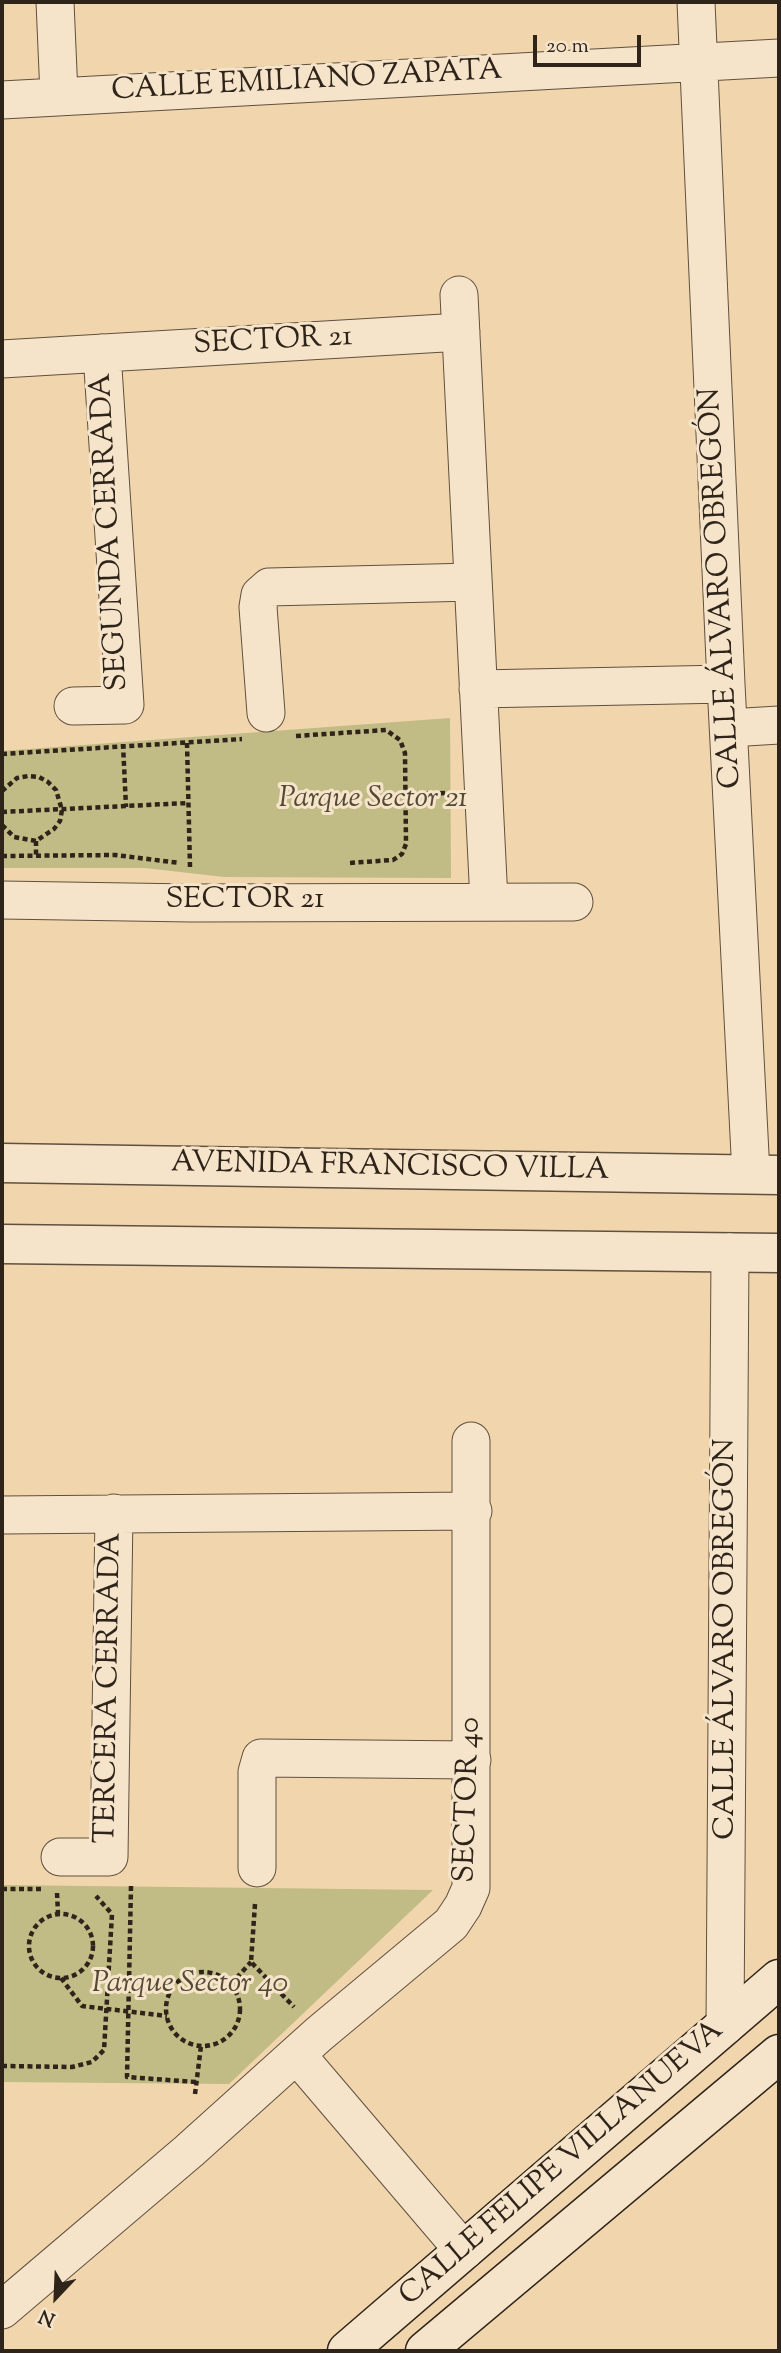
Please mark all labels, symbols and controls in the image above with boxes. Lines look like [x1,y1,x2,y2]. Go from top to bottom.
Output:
scale bar [536,21,644,65]
text: 20 m [546,32,589,62]
street label: CALLE EMILIANO ZAPATA [111,55,503,111]
street label: SECTOR 21 [193,321,353,365]
street label: SEGUNDA CERRADA [86,372,138,692]
street label: CALLE ÁLVARO OBREGÓN [695,387,751,789]
park label: Parque Sector 21 [279,783,467,819]
street label: SECTOR 21 [165,884,325,920]
street label: AVENIDA FRANCISCO VILLA [170,1147,610,1191]
street label: CALLE ÁLVARO OBREGÓN [710,1438,746,1840]
street label: TERCERA CERRADA [90,1532,132,1844]
street label: SECTOR 40 [449,1717,491,1883]
park label: Parque Sector 40 [92,1968,288,2004]
street label: CALLE FELIPE VILLANUEVA [394,2014,732,2316]
north arrow [21,2262,91,2332]
text: N [35,2301,60,2332]

